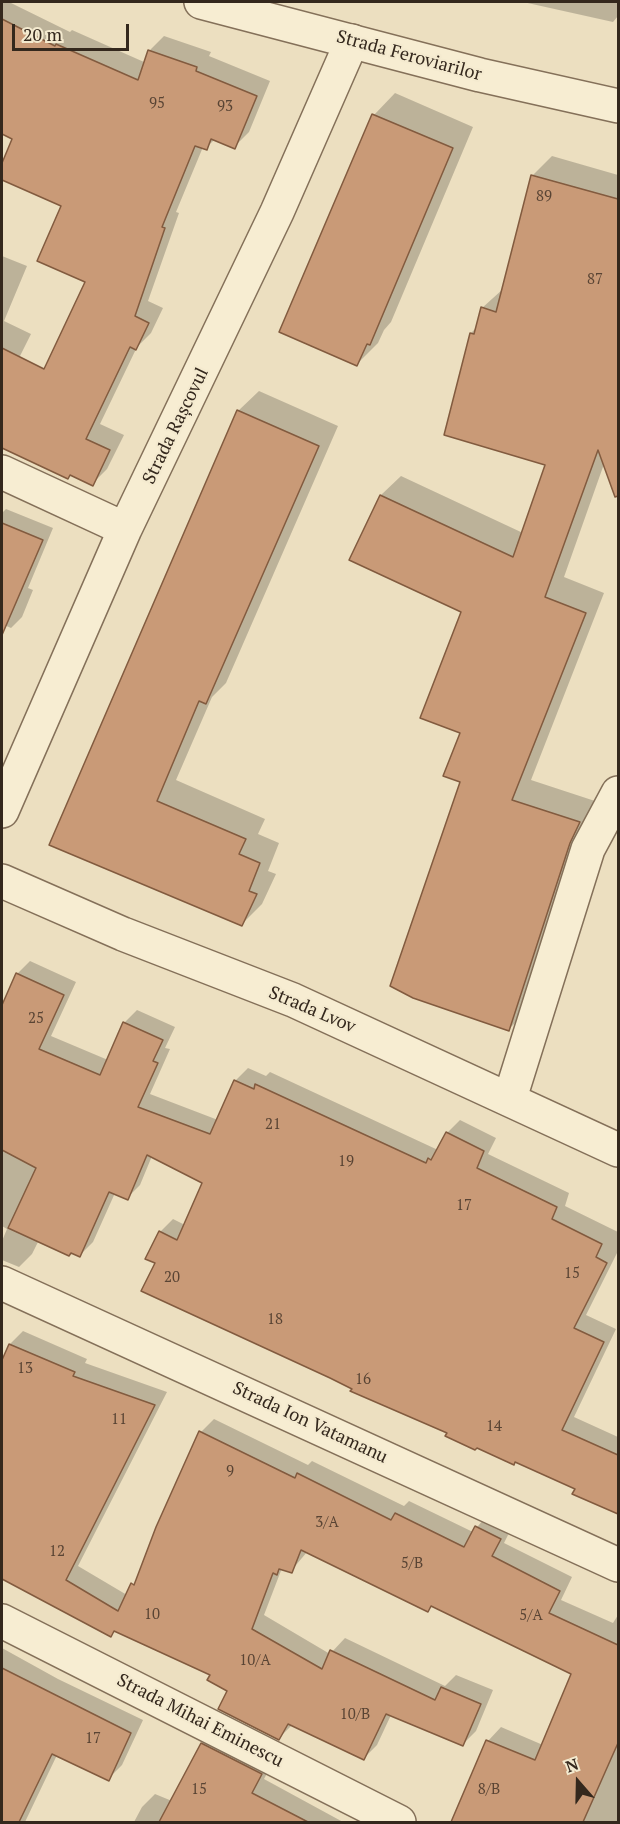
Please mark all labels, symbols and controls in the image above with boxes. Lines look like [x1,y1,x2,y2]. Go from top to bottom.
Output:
scale bar [15,12,132,50]
text: 20 m [23,22,62,46]
street label: Strada Feroviarilor [334,26,484,86]
house number: 95 [149,95,165,113]
house number: 93 [217,98,233,116]
house number: 89 [536,188,552,206]
house number: 87 [587,271,603,289]
street label: Strada Rașcovul [139,364,213,488]
street label: Strada Lvov [265,982,359,1038]
house number: 25 [28,1010,44,1028]
house number: 21 [265,1116,281,1134]
house number: 19 [338,1153,354,1171]
house number: 17 [456,1197,472,1215]
house number: 15 [564,1265,580,1283]
house number: 20 [164,1269,180,1287]
house number: 18 [267,1311,283,1329]
house number: 13 [17,1360,33,1378]
house number: 16 [355,1371,371,1389]
street label: Strada Ion Vatamanu [229,1378,391,1468]
house number: 11 [111,1411,127,1429]
house number: 14 [486,1418,502,1436]
house number: 9 [226,1463,234,1481]
house number: 3/A [315,1514,339,1532]
house number: 12 [49,1543,65,1561]
house number: 5/B [401,1555,423,1573]
house number: 10 [144,1606,160,1624]
house number: 5/A [519,1607,543,1625]
house number: 10/A [239,1652,271,1670]
street label: Strada Mihai Eminescu [113,1670,287,1772]
house number: 10/B [340,1706,370,1724]
house number: 17 [85,1730,101,1748]
north arrow [548,1752,608,1812]
text: N [562,1753,581,1778]
house number: 15 [191,1781,207,1799]
house number: 8/B [478,1781,500,1799]

